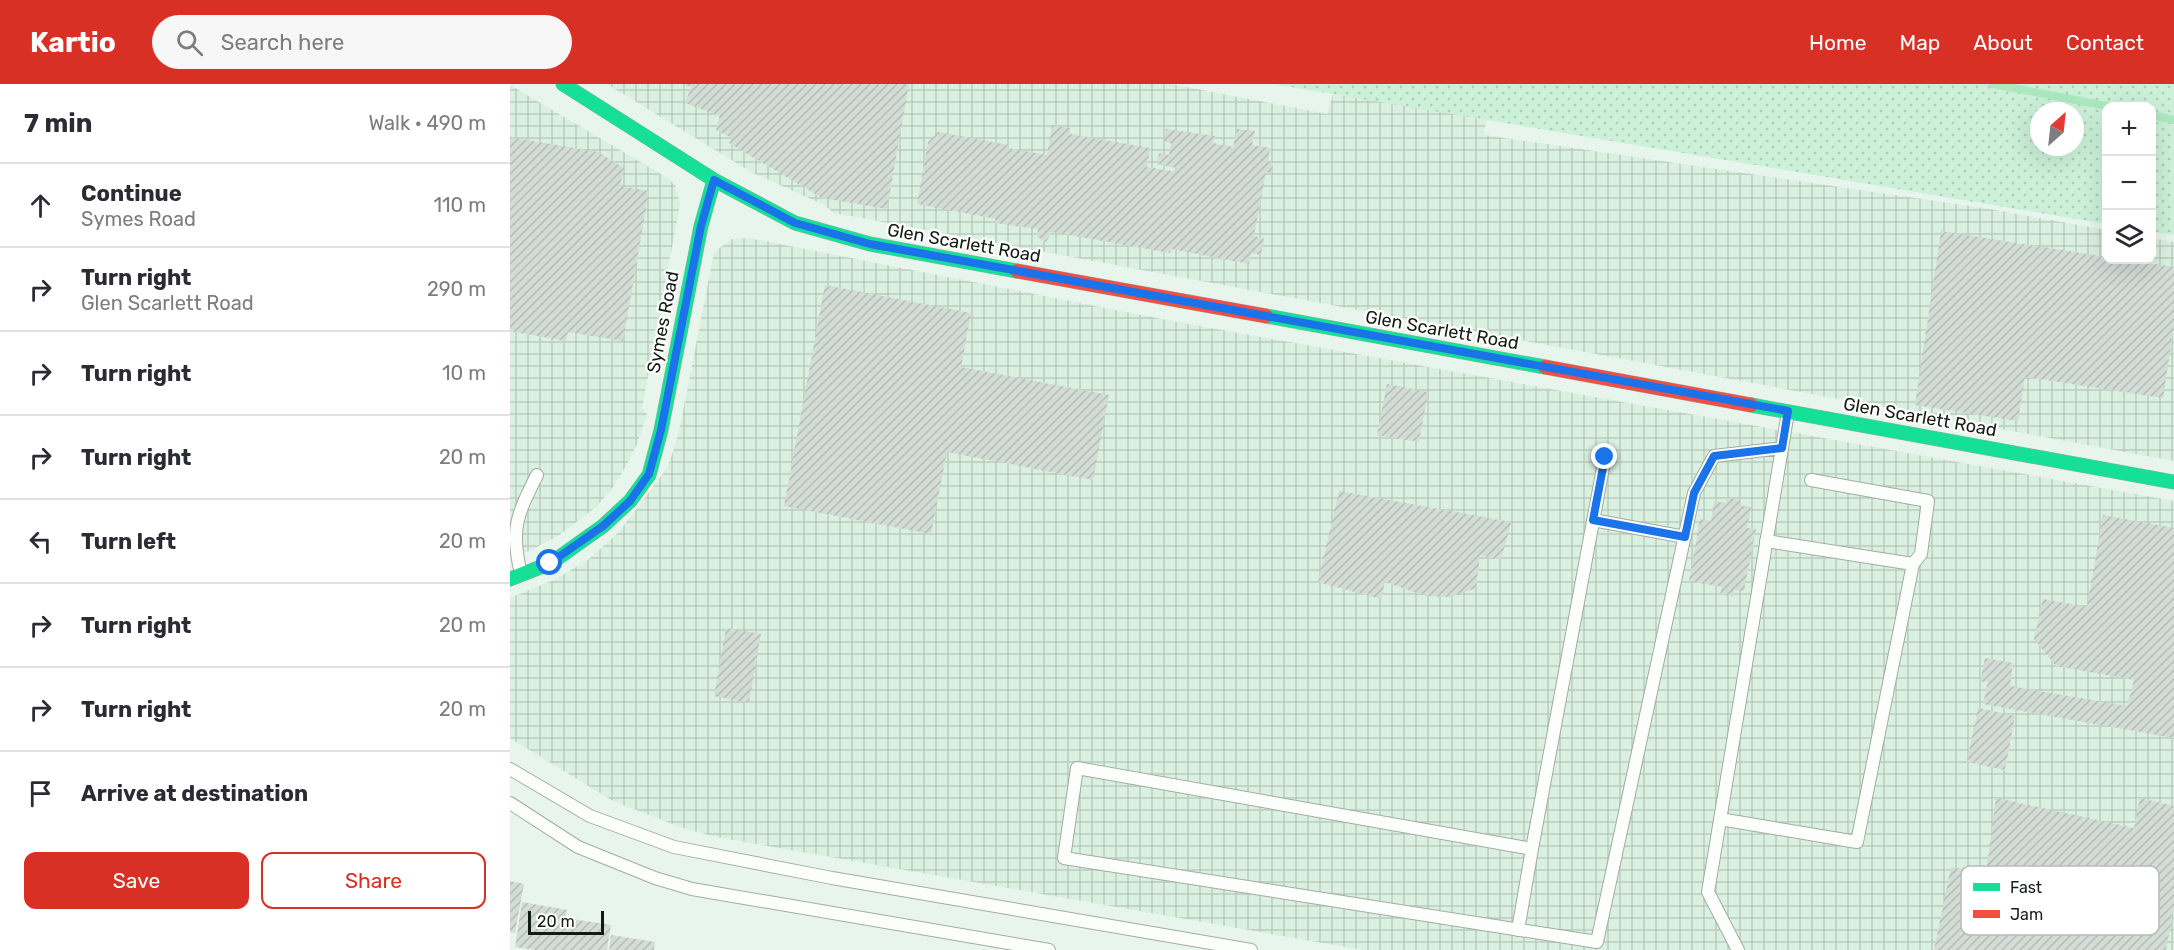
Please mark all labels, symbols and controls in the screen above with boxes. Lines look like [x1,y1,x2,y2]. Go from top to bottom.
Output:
search box [152,15,572,69]
text: Kartio [30,26,116,59]
icon: search [173,26,206,59]
text: Search here [221,29,344,56]
text: Home [1809,30,1866,55]
text: Map [1899,30,1940,55]
text: About [1973,30,2033,55]
text: Contact [2066,30,2144,55]
north arrow [2030,102,2084,156]
map controls [2102,102,2156,264]
button: + [2102,102,2156,156]
text: 7 min [24,108,92,139]
text: Walk · 490 m [368,111,486,135]
button: − [2102,156,2156,210]
text: Continue [81,180,182,207]
icon: ahead [24,189,57,222]
text: 110 m [434,193,486,217]
text: Symes Road [81,207,196,231]
button: layers [2102,210,2156,264]
street label: Glen Scarlett Road [886,219,1042,267]
text: Turn right [81,264,191,291]
street label: Symes Road [642,269,684,375]
icon: right [24,273,57,306]
text: 290 m [427,277,486,301]
text: Glen Scarlett Road [81,291,254,315]
street label: Glen Scarlett Road [1364,306,1520,354]
icon: right [24,357,57,390]
text: Turn right [81,360,191,387]
text: 10 m [442,361,486,385]
street label: Glen Scarlett Road [1842,393,1998,441]
icon: right [24,441,57,474]
route end [1591,443,1617,469]
text: Turn right [81,444,191,471]
text: 20 m [439,445,486,469]
icon: left [24,525,57,558]
text: Turn left [81,528,176,555]
text: 20 m [439,529,486,553]
route start [536,549,562,575]
icon: right [24,609,57,642]
text: Turn right [81,612,191,639]
text: 20 m [439,613,486,637]
icon: right [24,693,57,726]
text: Turn right [81,696,191,723]
text: 20 m [439,697,486,721]
icon: arrive [24,777,57,810]
text: Arrive at destination [81,780,308,807]
button: Save [24,852,249,909]
button: Share [261,852,486,909]
legend [1961,866,2159,935]
text: Fast [2010,878,2042,897]
text: Jam [2010,905,2043,924]
scale bar [528,908,604,936]
text: 20 m [537,912,575,931]

